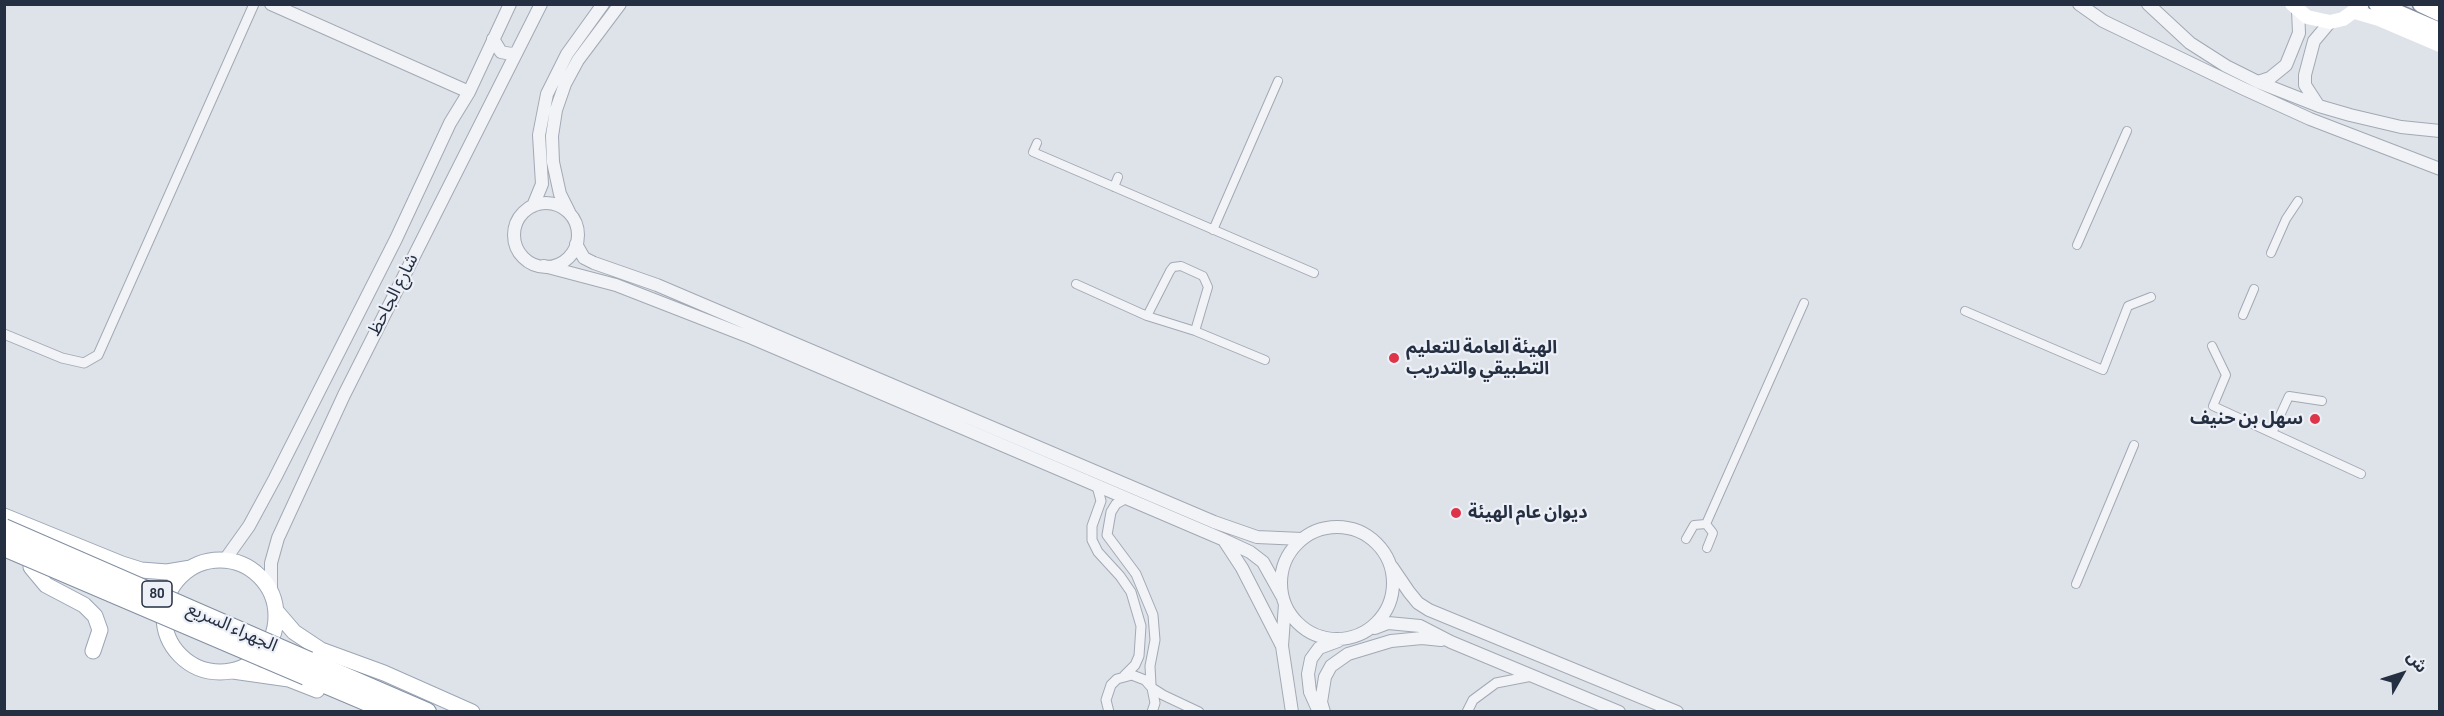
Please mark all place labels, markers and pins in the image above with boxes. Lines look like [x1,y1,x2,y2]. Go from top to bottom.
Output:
place label: الهيئة العامة للتعليم التطبيقي والتدريب [1406,337,1557,380]
marker: الهيئة العامة للتعليم التطبيقي والتدريب [1387,351,1401,365]
place label: سهل بن حنيف [2190,408,2303,430]
marker: سهل بن حنيف [2308,412,2322,426]
place label: ديوان عام الهيئة [1468,502,1588,524]
marker: ديوان عام الهيئة [1449,506,1463,520]

